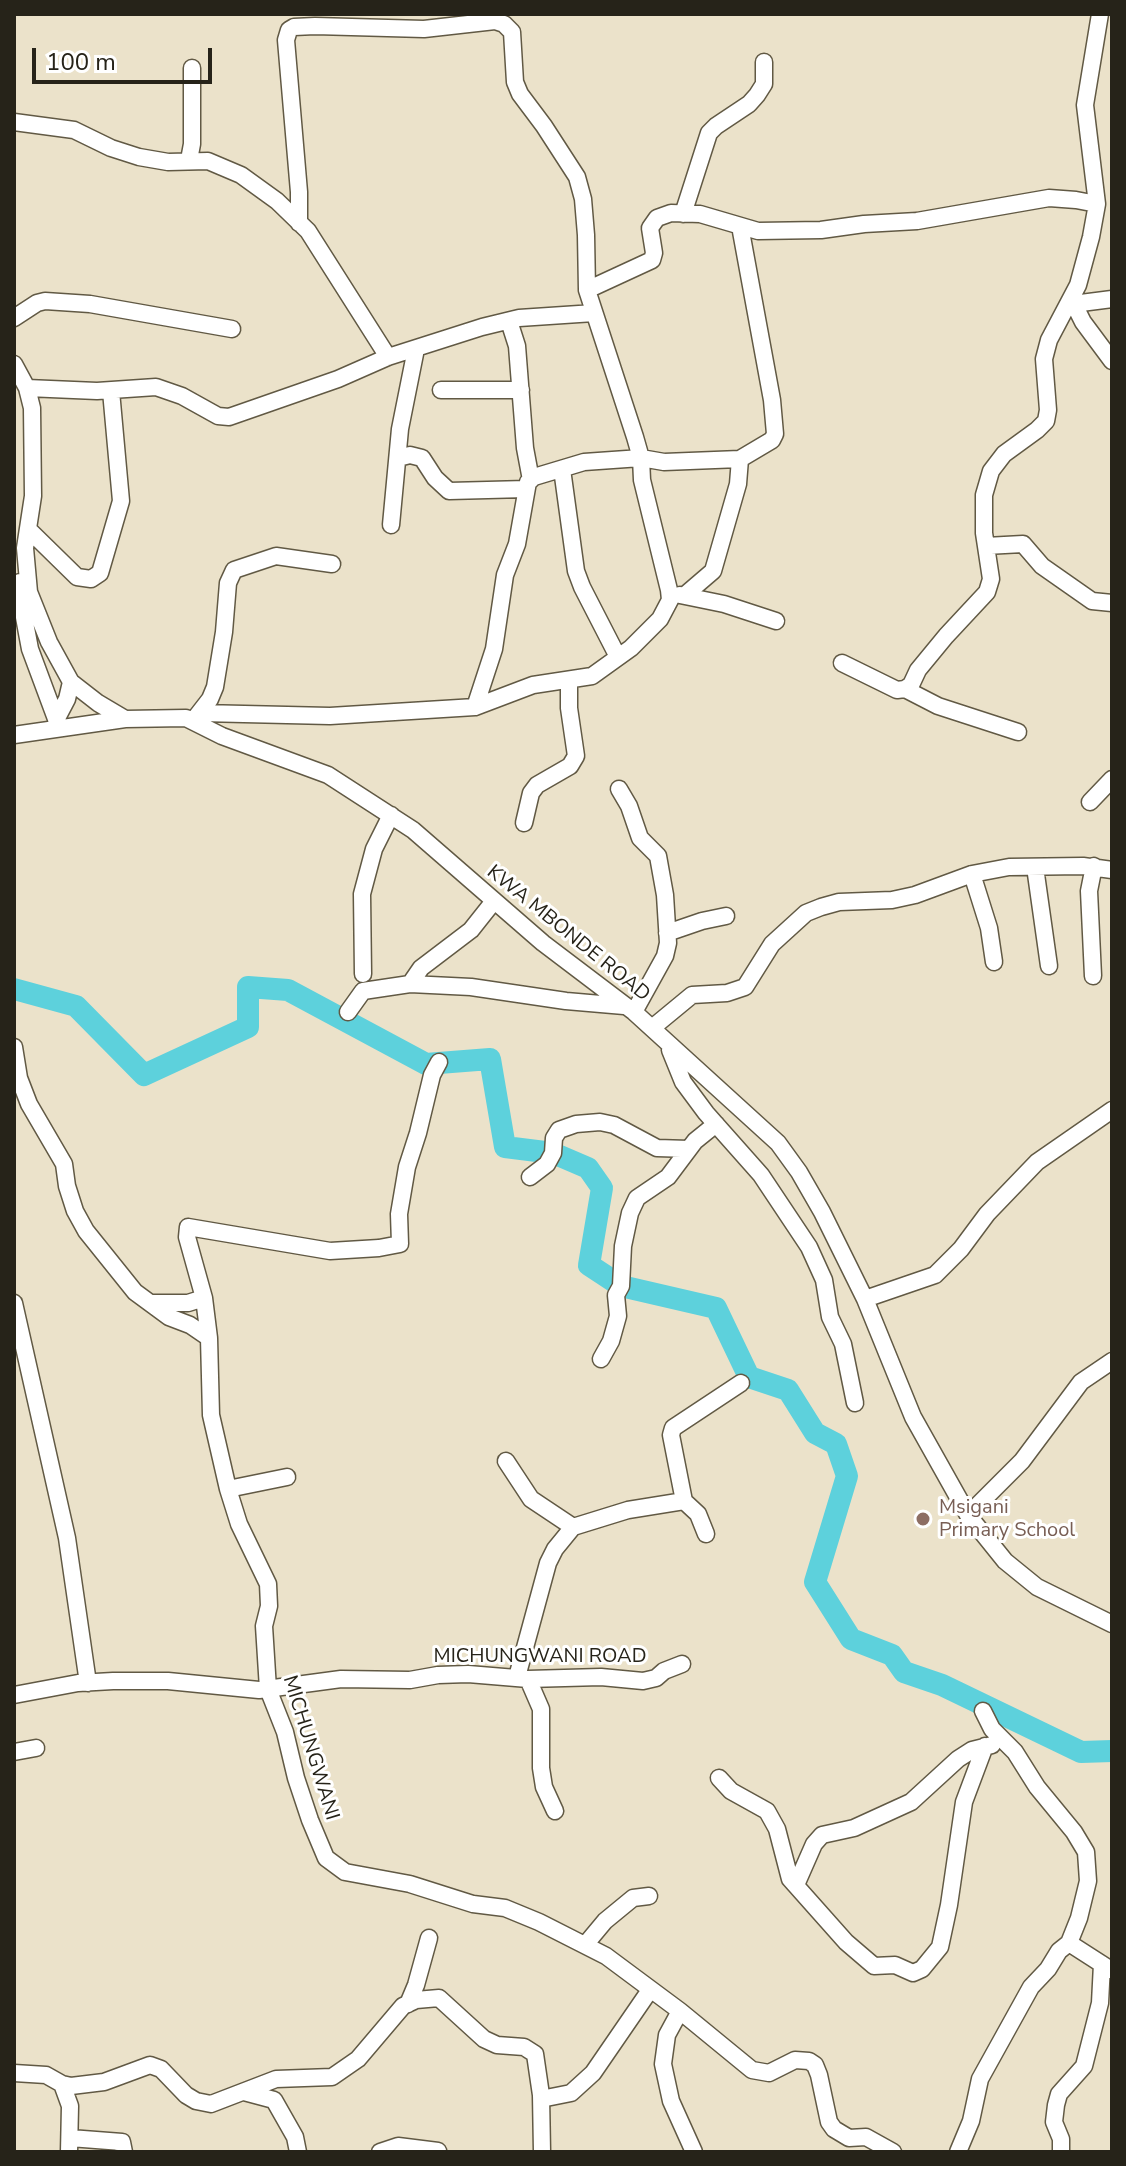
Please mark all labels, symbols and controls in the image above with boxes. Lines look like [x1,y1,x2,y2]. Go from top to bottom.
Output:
scale bar [36,32,216,82]
text: 100 m [46,46,116,78]
street label: KWA MBONDE ROAD [482,861,654,1007]
place label: Msigani Primary School [939,1496,1075,1543]
marker: Msigani Primary School [914,1510,932,1528]
street label: MICHUNGWANI ROAD [434,1645,646,1669]
street label: MICHUNGWANI [277,1673,343,1823]

